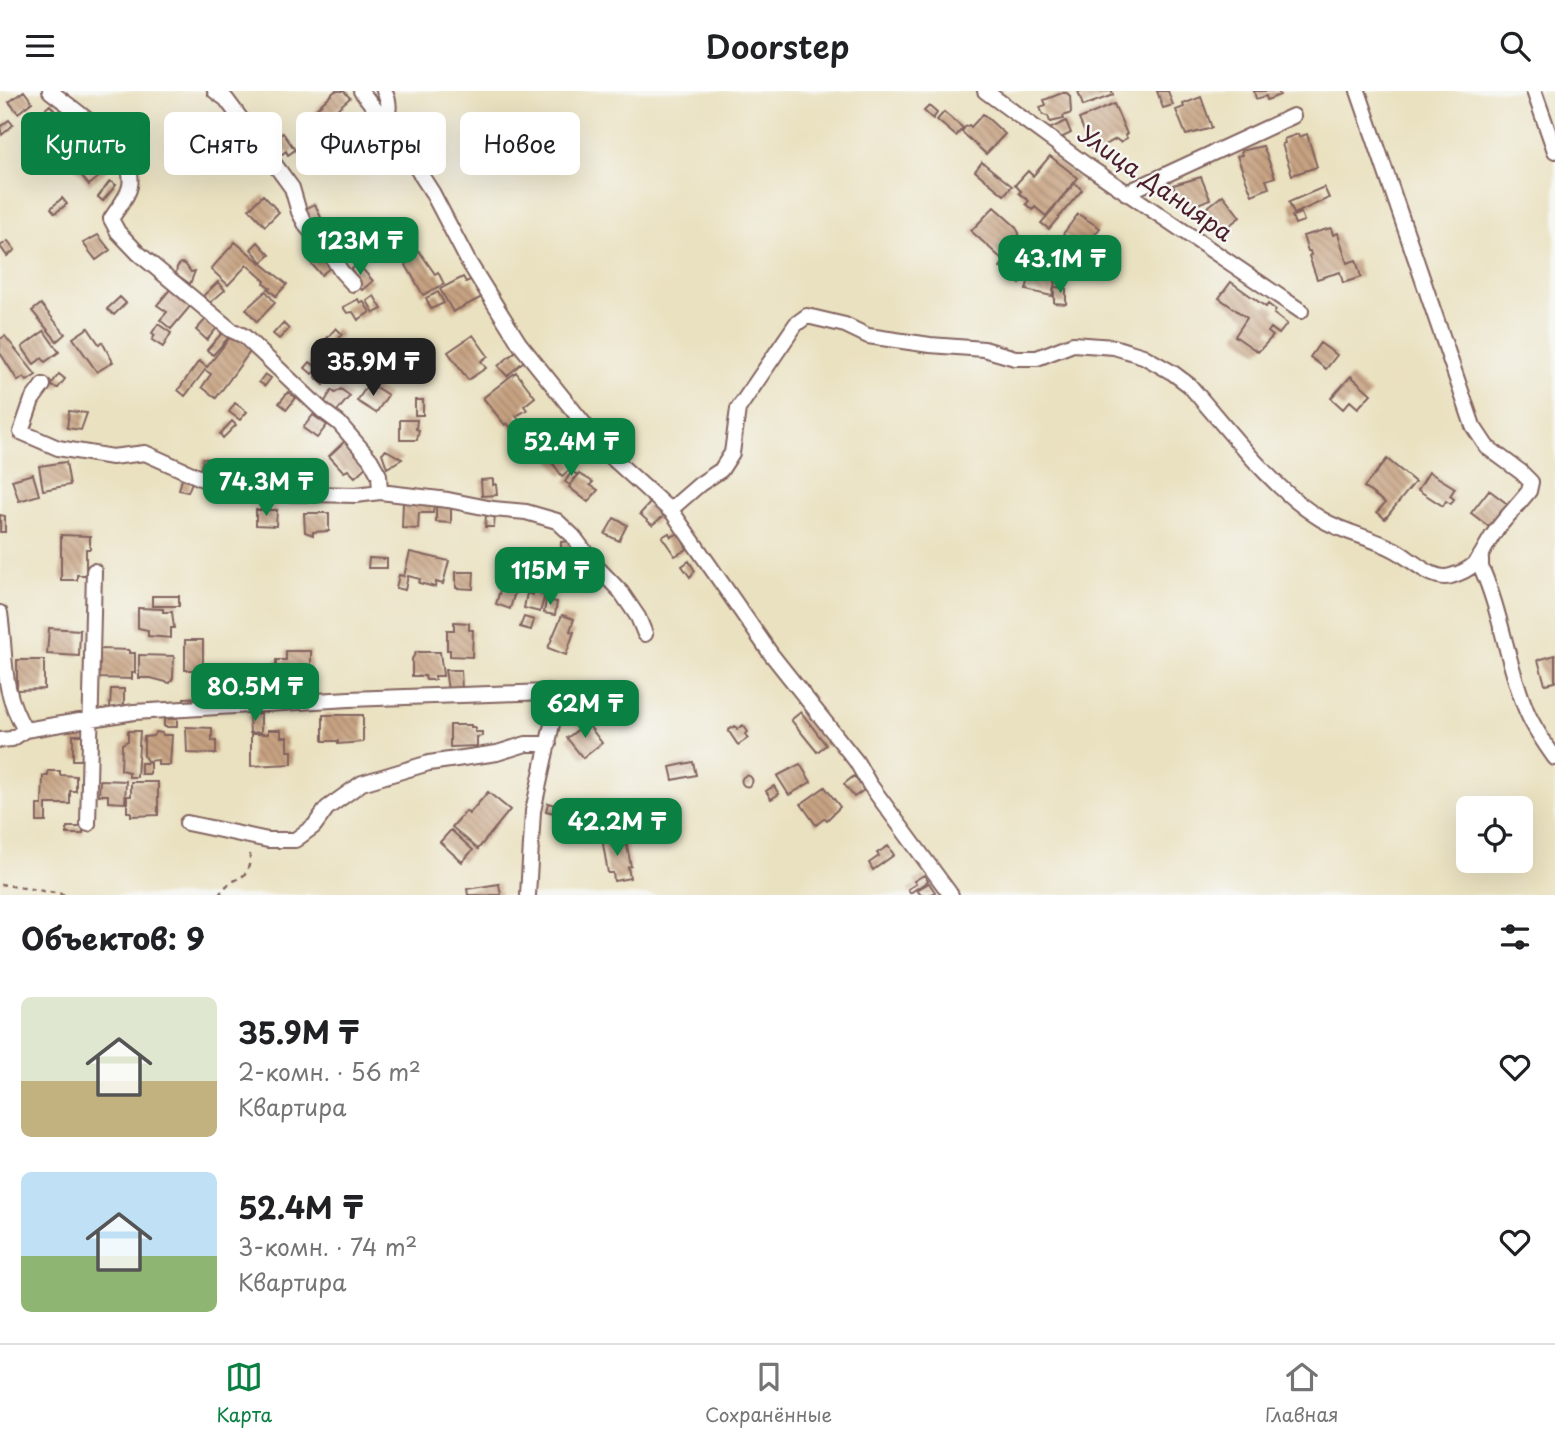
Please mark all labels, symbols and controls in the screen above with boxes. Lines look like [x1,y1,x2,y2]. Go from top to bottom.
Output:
text: Doorstep [705,22,850,70]
icon: menu [21,27,59,65]
icon: search [1496,27,1534,65]
chip: Купить [21,112,150,175]
chip: Снять [164,112,282,175]
chip: Фильтры [296,112,446,175]
chip: Новое [460,112,580,175]
street label: Улица Данияра [1071,115,1241,249]
pin: 123M ₸ [303,218,417,277]
text: 123M ₸ [317,222,403,257]
pin: 43.1M ₸ [995,235,1125,295]
text: 43.1M ₸ [1014,240,1106,275]
pin: 35.9M ₸ [308,338,438,398]
text: 35.9M ₸ [327,343,419,378]
pin: 52.4M ₸ [506,419,636,478]
text: 52.4M ₸ [523,423,619,458]
pin: 74.3M ₸ [201,459,331,518]
text: 74.3M ₸ [219,463,313,498]
pin: 115M ₸ [493,547,607,607]
text: 115M ₸ [511,552,589,587]
pin: 80.5M ₸ [190,663,320,723]
text: 80.5M ₸ [207,668,303,703]
pin: 62M ₸ [536,681,634,740]
text: 62M ₸ [547,685,623,720]
map controls [1456,796,1533,873]
button: locate [1456,796,1533,873]
pin: 42.2M ₸ [552,799,682,858]
text: 42.2M ₸ [568,803,666,838]
text: Объектов: 9 [21,915,205,960]
icon: filters [1496,918,1534,956]
text: 35.9M ₸ [238,1009,359,1054]
icon: home [77,1025,161,1109]
icon: heart [1496,1048,1534,1086]
text: 2-комн. · 56 m² [238,1054,421,1089]
text: Квартира [238,1089,346,1124]
text: 52.4M ₸ [238,1184,363,1229]
icon: home [77,1200,161,1284]
icon: heart [1496,1223,1534,1261]
text: 3-комн. · 74 m² [238,1229,417,1264]
text: Квартира [238,1264,346,1299]
tab: Карта [216,1358,272,1428]
tab: Сохранённые [705,1358,832,1428]
tab: Главная [1265,1358,1339,1428]

